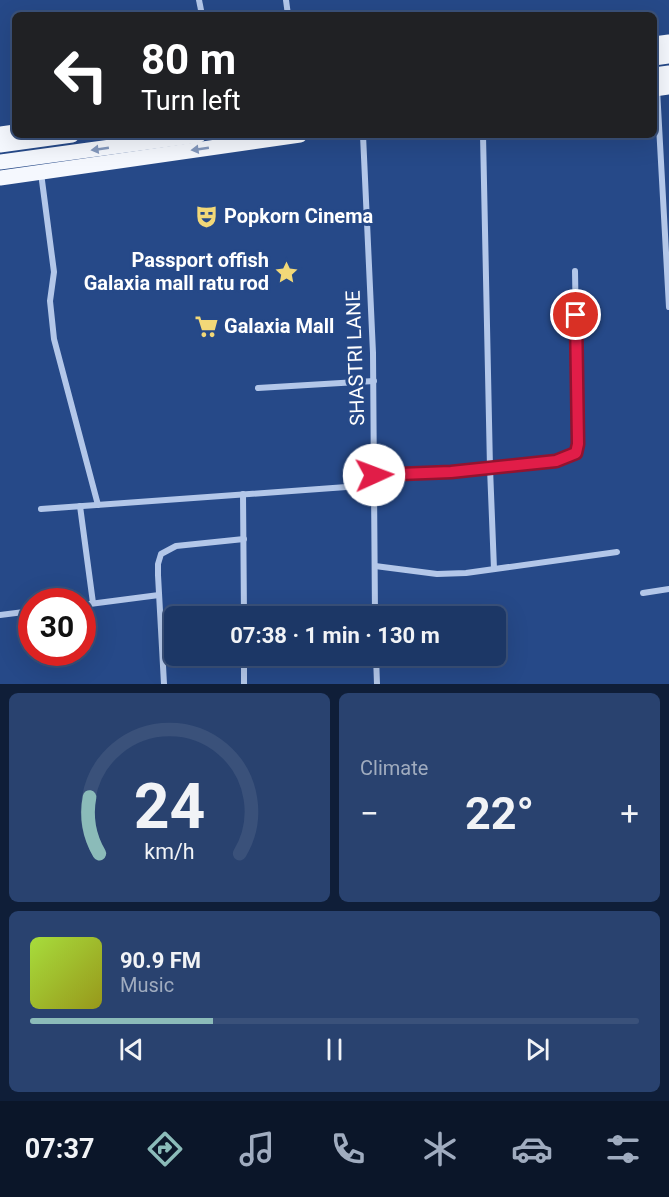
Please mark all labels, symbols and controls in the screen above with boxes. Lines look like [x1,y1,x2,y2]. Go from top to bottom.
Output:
text: 80 m [141,35,236,84]
icon: left [42,36,120,114]
text: Turn left [141,85,241,117]
one-way arrow [90,144,109,153]
one-way arrow [191,144,210,153]
theatre icon: Popkorn Cinema [193,203,219,229]
place label: Popkorn Cinema [224,204,373,228]
place label: Passport offish Galaxia mall ratu rod [84,248,269,295]
place icon: Passport offish Galaxia mall ratu rod [274,259,300,285]
pin [550,289,601,340]
street label: SHASTRI LANE [341,290,369,426]
icon: arrive [559,298,592,331]
supermarket icon: Galaxia Mall [193,313,219,339]
place label: Galaxia Mall [224,314,334,338]
position arrow [342,443,406,507]
speed limit sign: 30 [18,588,96,666]
text: 07:38 · 1 min · 130 m [230,623,440,648]
text: Climate [360,756,428,780]
text: 24 [134,770,205,843]
text: 22° [465,787,534,840]
text: − [360,794,379,833]
text: + [620,794,639,833]
text: km/h [144,840,195,865]
text: 90.9 FM [120,948,201,973]
text: Music [120,973,174,997]
icon: previous [115,1033,148,1066]
icon: pause [318,1033,351,1066]
icon: next [521,1033,554,1066]
icon: directions [144,1128,186,1170]
icon: music [236,1128,278,1170]
icon: phone [327,1128,369,1170]
icon: climate [419,1128,461,1170]
icon: car [511,1128,553,1170]
icon: filters [602,1128,644,1170]
text: 07:37 [25,1133,94,1165]

